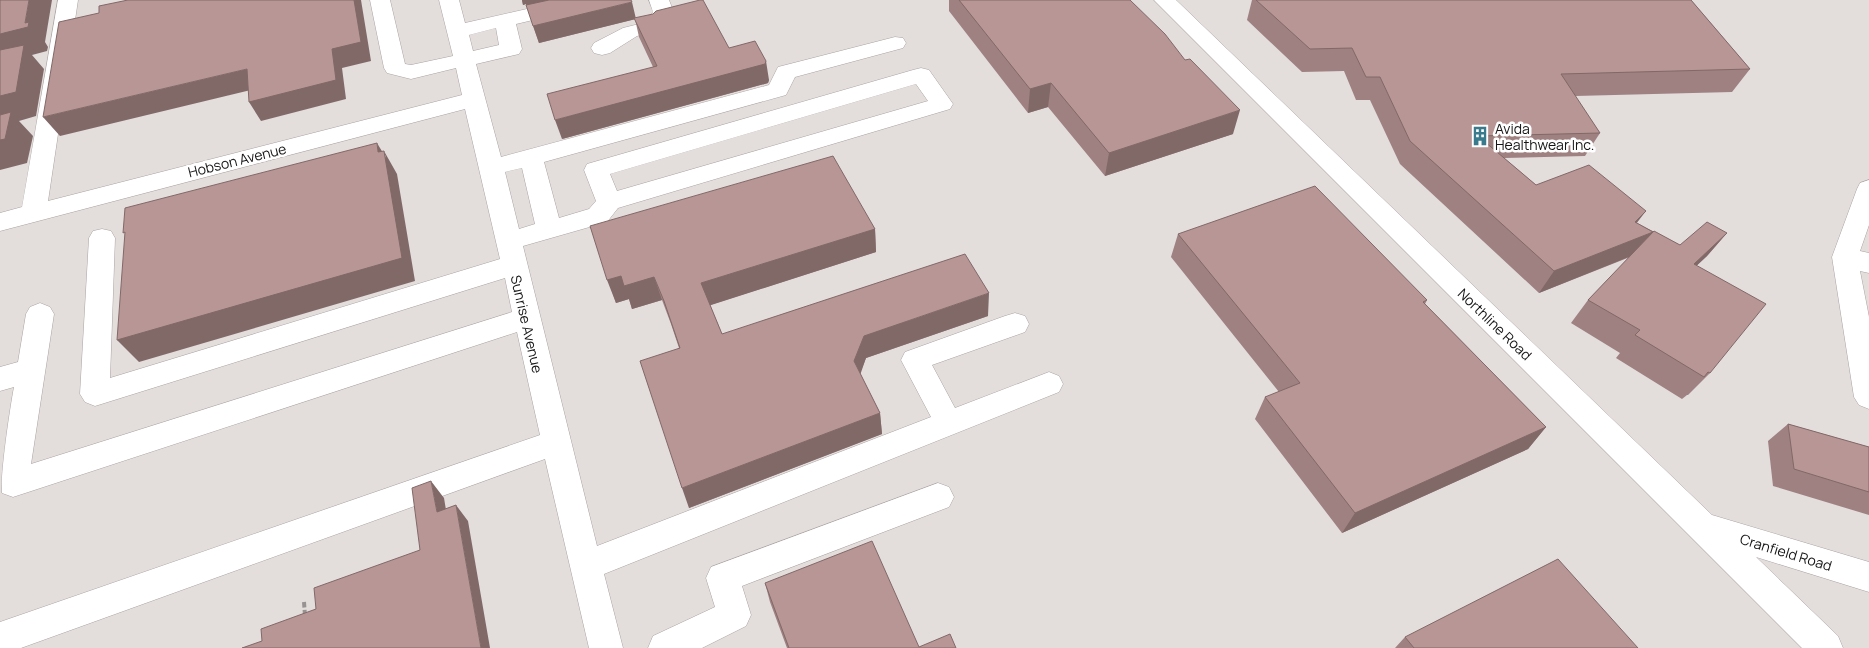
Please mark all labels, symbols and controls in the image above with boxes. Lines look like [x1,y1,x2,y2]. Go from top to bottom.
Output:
place label: Avida Healthwear Inc. [1495,119,1594,154]
building icon: Avida Healthwear Inc. [1469,125,1491,147]
street label: Hobson Avenue [186,139,288,181]
street label: Sunrise Avenue [507,273,547,375]
street label: Northline Road [1454,284,1536,364]
street label: Cranfield Road [1738,529,1834,575]

